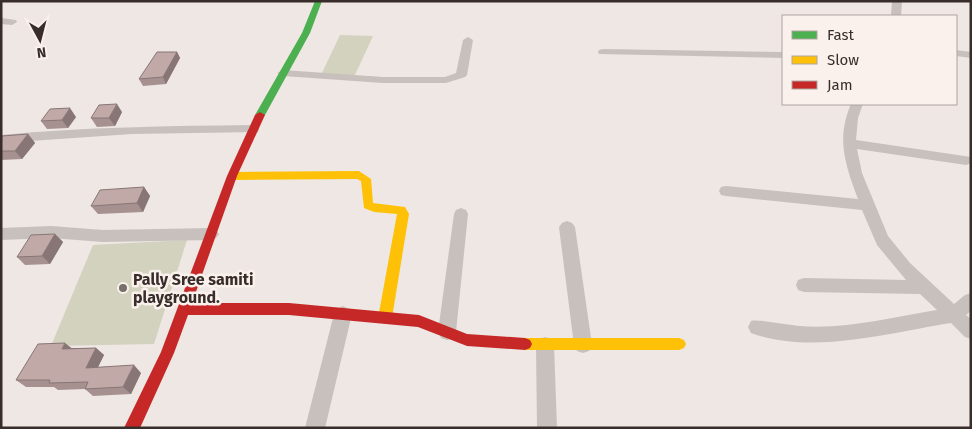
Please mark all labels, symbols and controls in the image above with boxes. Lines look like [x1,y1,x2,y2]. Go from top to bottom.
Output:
north arrow [15,15,65,65]
legend [782,15,957,105]
text: Fast [827,26,854,44]
text: N [36,43,47,61]
text: Slow [827,51,859,69]
text: Jam [827,76,853,94]
place label: Pally Sree samiti playground. [133,270,253,307]
marker: Pally Sree samiti playground. [117,282,129,294]

